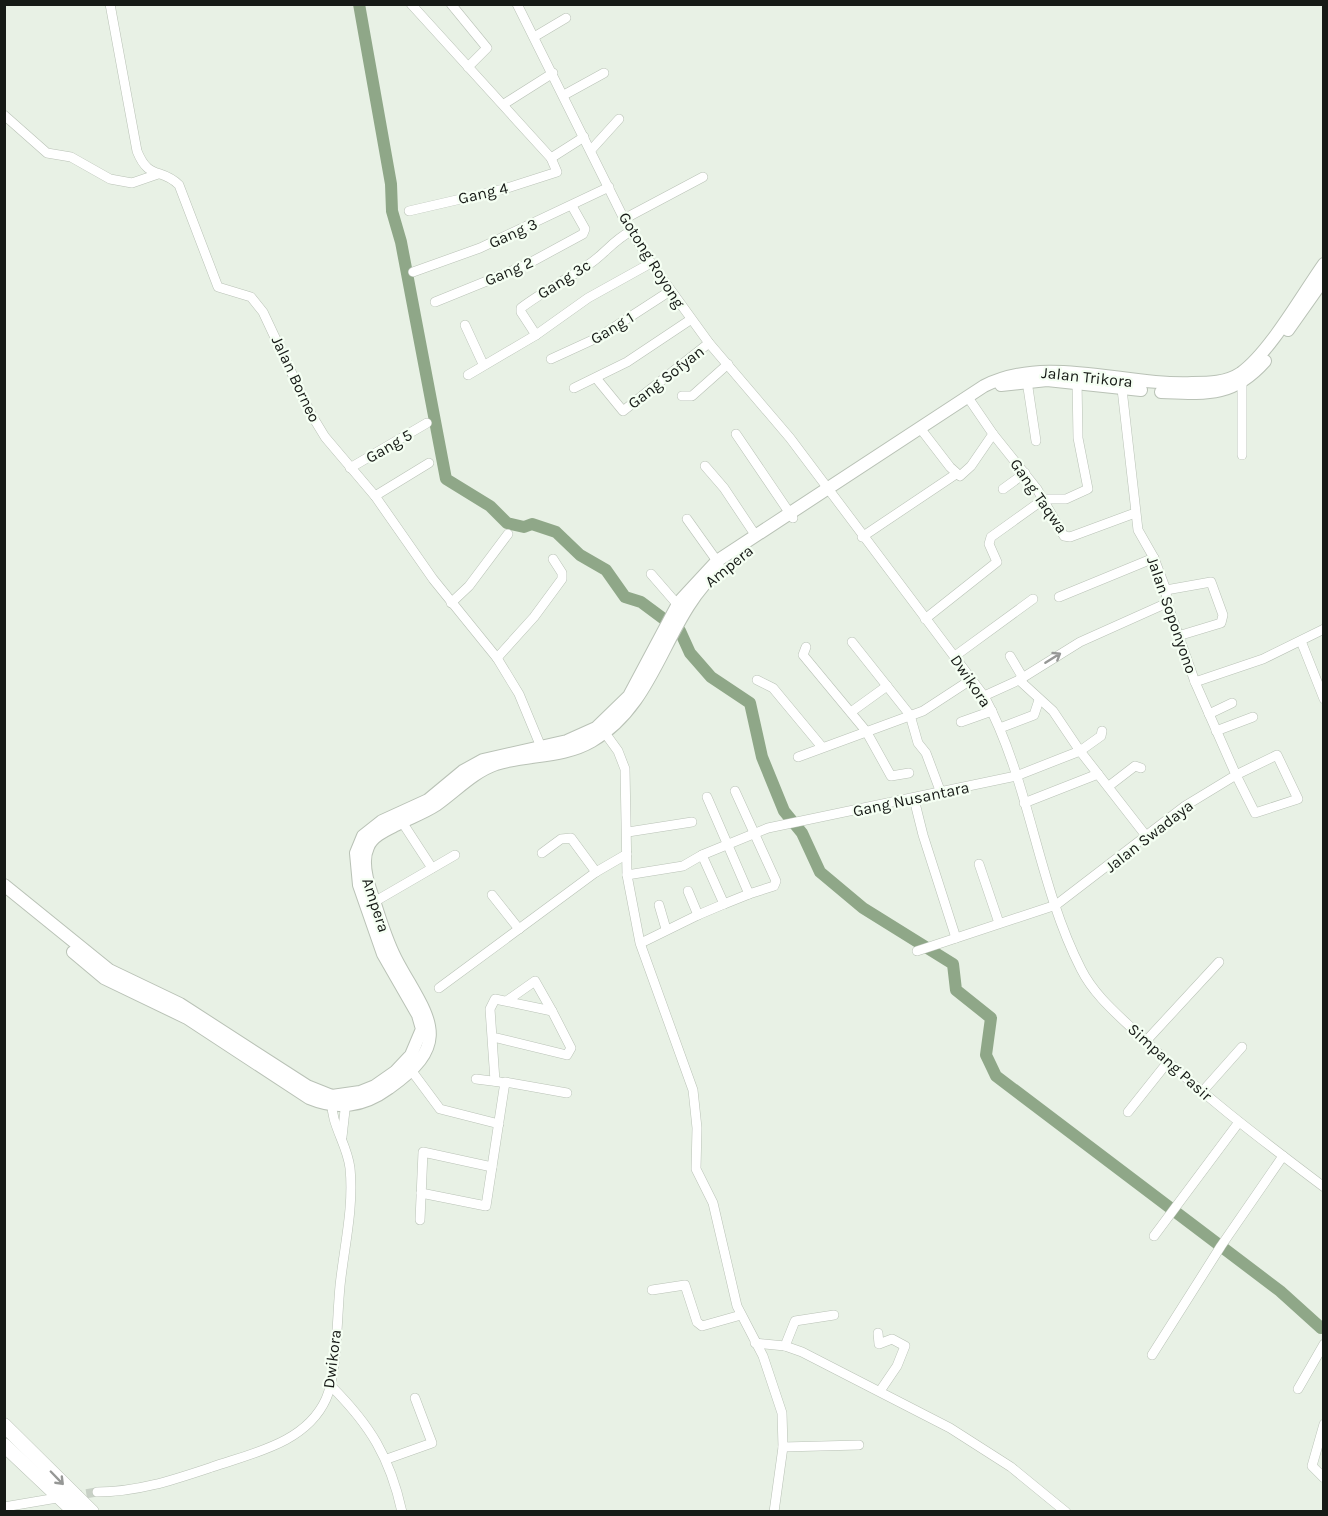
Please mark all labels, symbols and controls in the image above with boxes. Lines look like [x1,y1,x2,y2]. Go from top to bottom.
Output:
street label: Gang 4 [456,178,510,208]
street label: Gotong Royong [615,208,689,312]
street label: Gang 3 [486,214,540,252]
street label: Gang 2 [482,252,536,290]
street label: Gang 3c [534,255,594,303]
street label: Gang 1 [587,308,637,348]
street label: Jalan Borneo [268,333,324,425]
street label: Gang Sofyan [624,341,708,413]
street label: Jalan Trikora [1040,363,1134,391]
street label: Gang 5 [362,425,416,467]
street label: Gang Taqwa [1006,455,1072,537]
street label: Ampera [701,541,757,591]
street label: Jalan Soponyono [1143,554,1201,676]
street label: Dwikora [947,651,995,711]
one-way arrow [1044,651,1061,663]
street label: Gang Nusantara [851,777,971,821]
street label: Jalan Swadaya [1101,796,1197,876]
street label: Ampera [358,875,394,935]
street label: Simpang Pasir [1124,1019,1216,1105]
street label: Dwikora [319,1328,345,1390]
one-way arrow [49,1470,64,1485]

